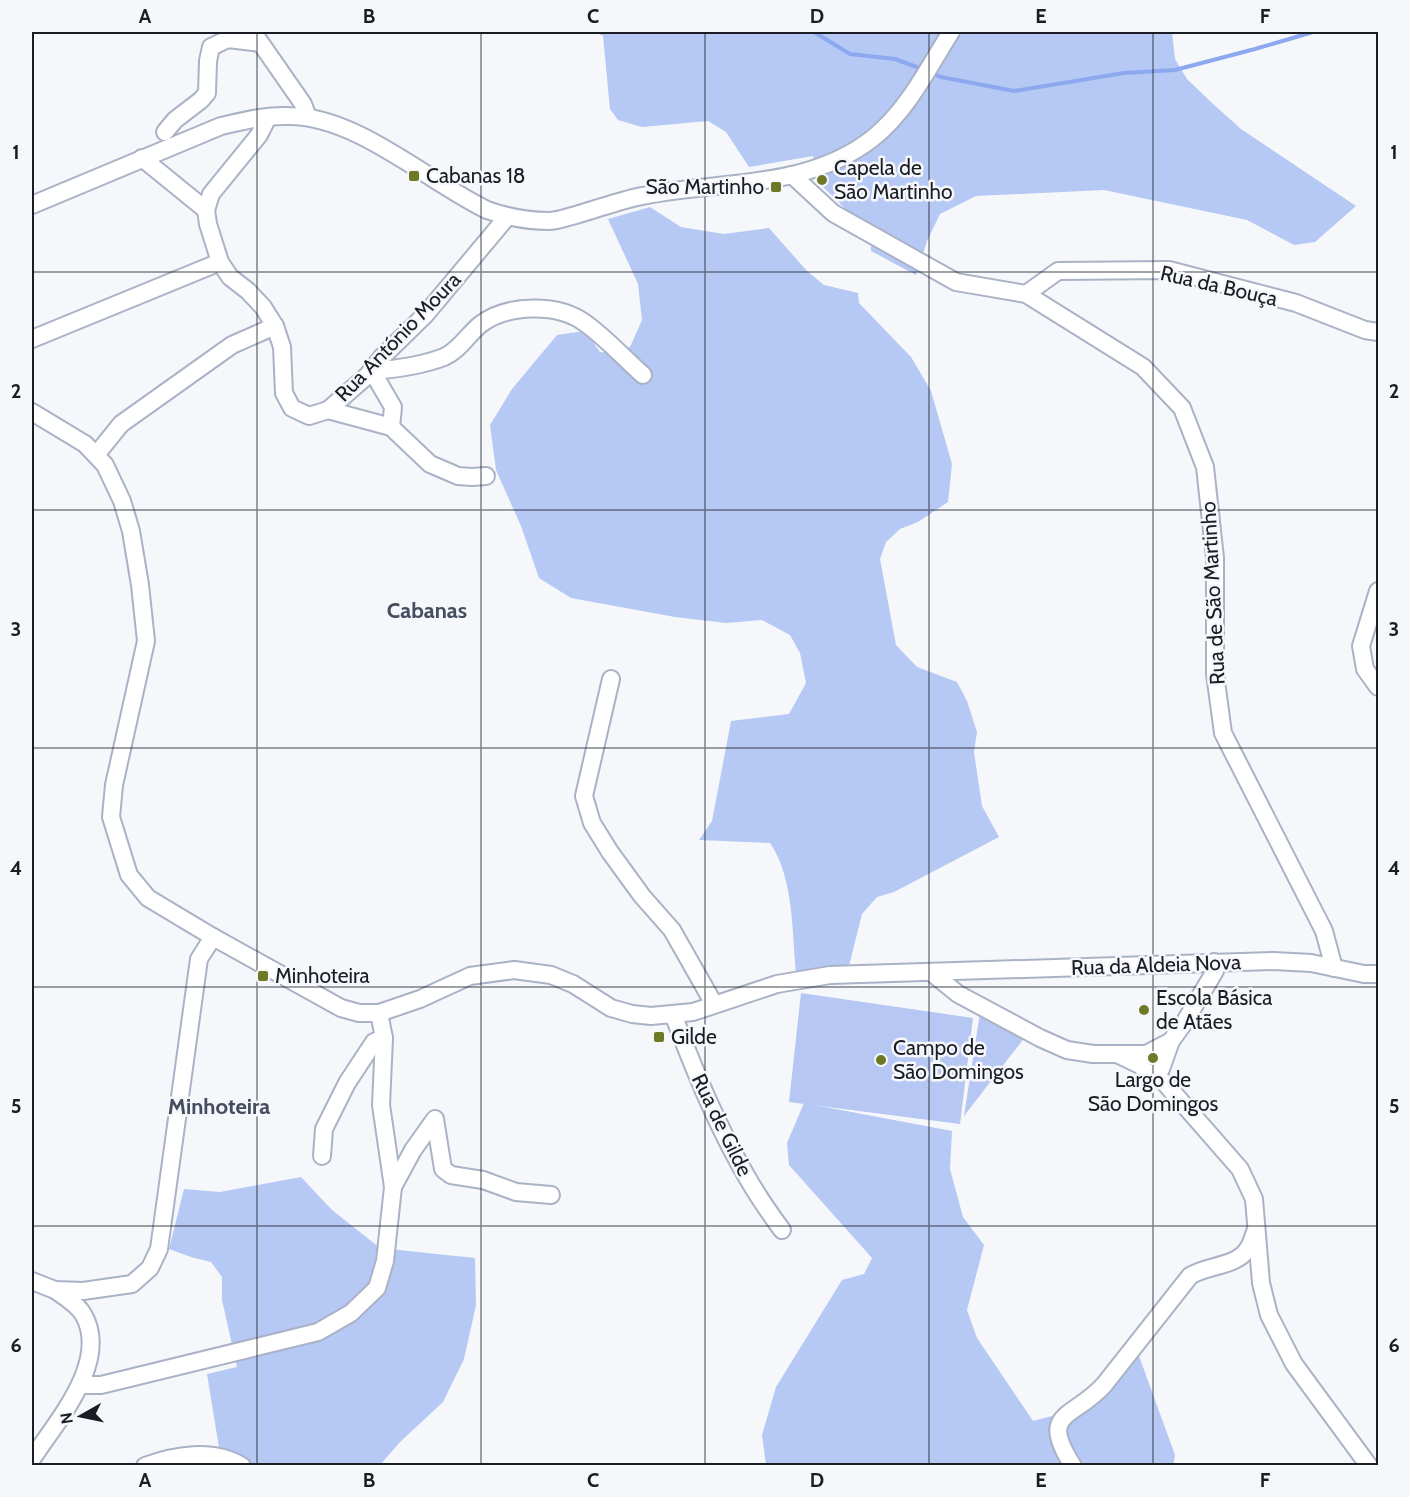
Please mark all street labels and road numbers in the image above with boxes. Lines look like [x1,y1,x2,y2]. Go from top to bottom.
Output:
street label: Rua da Bouça [1158,260,1280,311]
street label: Rua António Moura [330,267,466,406]
street label: Rua de São Martinho [1195,501,1230,685]
street label: Rua da Aldeia Nova [1071,949,1241,980]
street label: Rua de Gilde [687,1069,758,1180]

